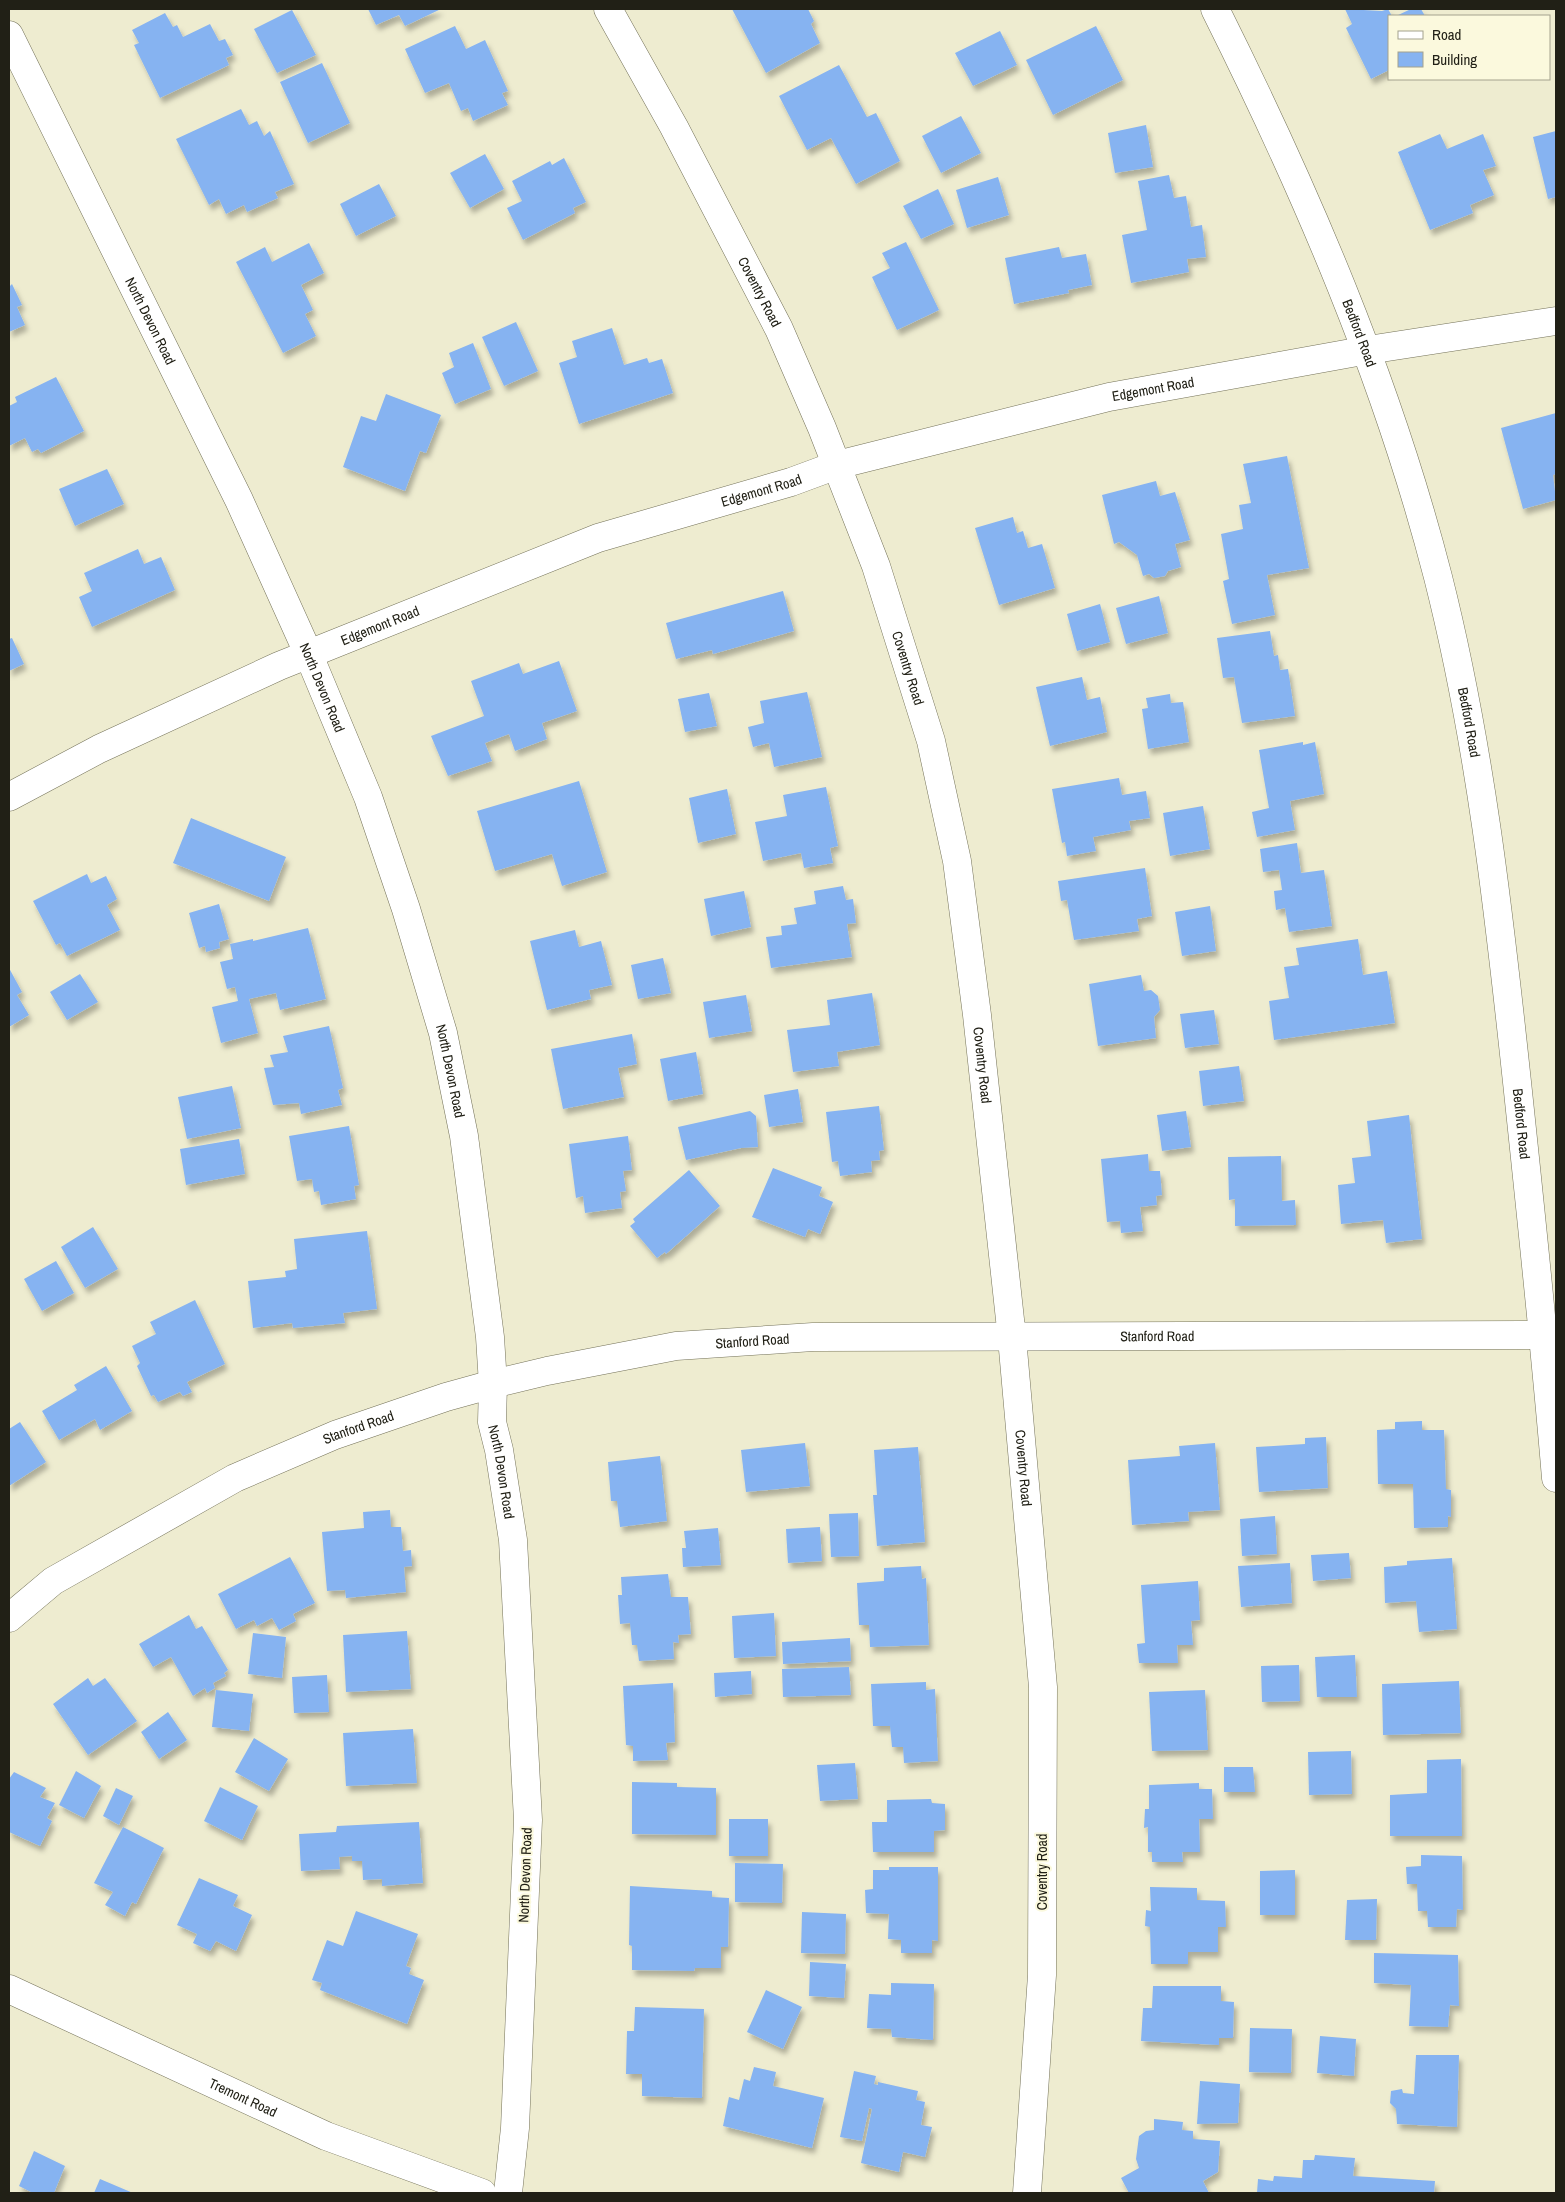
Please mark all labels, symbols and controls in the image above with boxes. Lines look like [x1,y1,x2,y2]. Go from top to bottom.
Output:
legend [1388,15,1550,80]
text: Road [1432,24,1461,45]
text: Building [1432,49,1477,70]
street label: Coventry Road [734,254,785,330]
street label: North Devon Road [121,274,180,368]
street label: Bedford Road [1338,297,1380,369]
street label: Edgemont Road [1111,373,1195,405]
street label: Edgemont Road [719,470,804,511]
street label: Edgemont Road [338,602,422,649]
street label: Coventry Road [888,629,928,707]
street label: North Devon Road [296,640,349,735]
street label: Bedford Road [1454,686,1484,759]
street label: North Devon Road [432,1022,469,1119]
street label: Coventry Road [969,1026,996,1104]
street label: Bedford Road [1509,1088,1534,1160]
street label: Stanford Road [1120,1327,1194,1345]
street label: Stanford Road [715,1330,790,1352]
street label: Stanford Road [320,1407,396,1448]
street label: North Devon Road [484,1423,519,1520]
street label: Coventry Road [1011,1429,1036,1507]
street label: North Devon Road [514,1827,536,1923]
street label: Coventry Road [1033,1834,1051,1910]
street label: Tremont Road [206,2074,280,2121]

